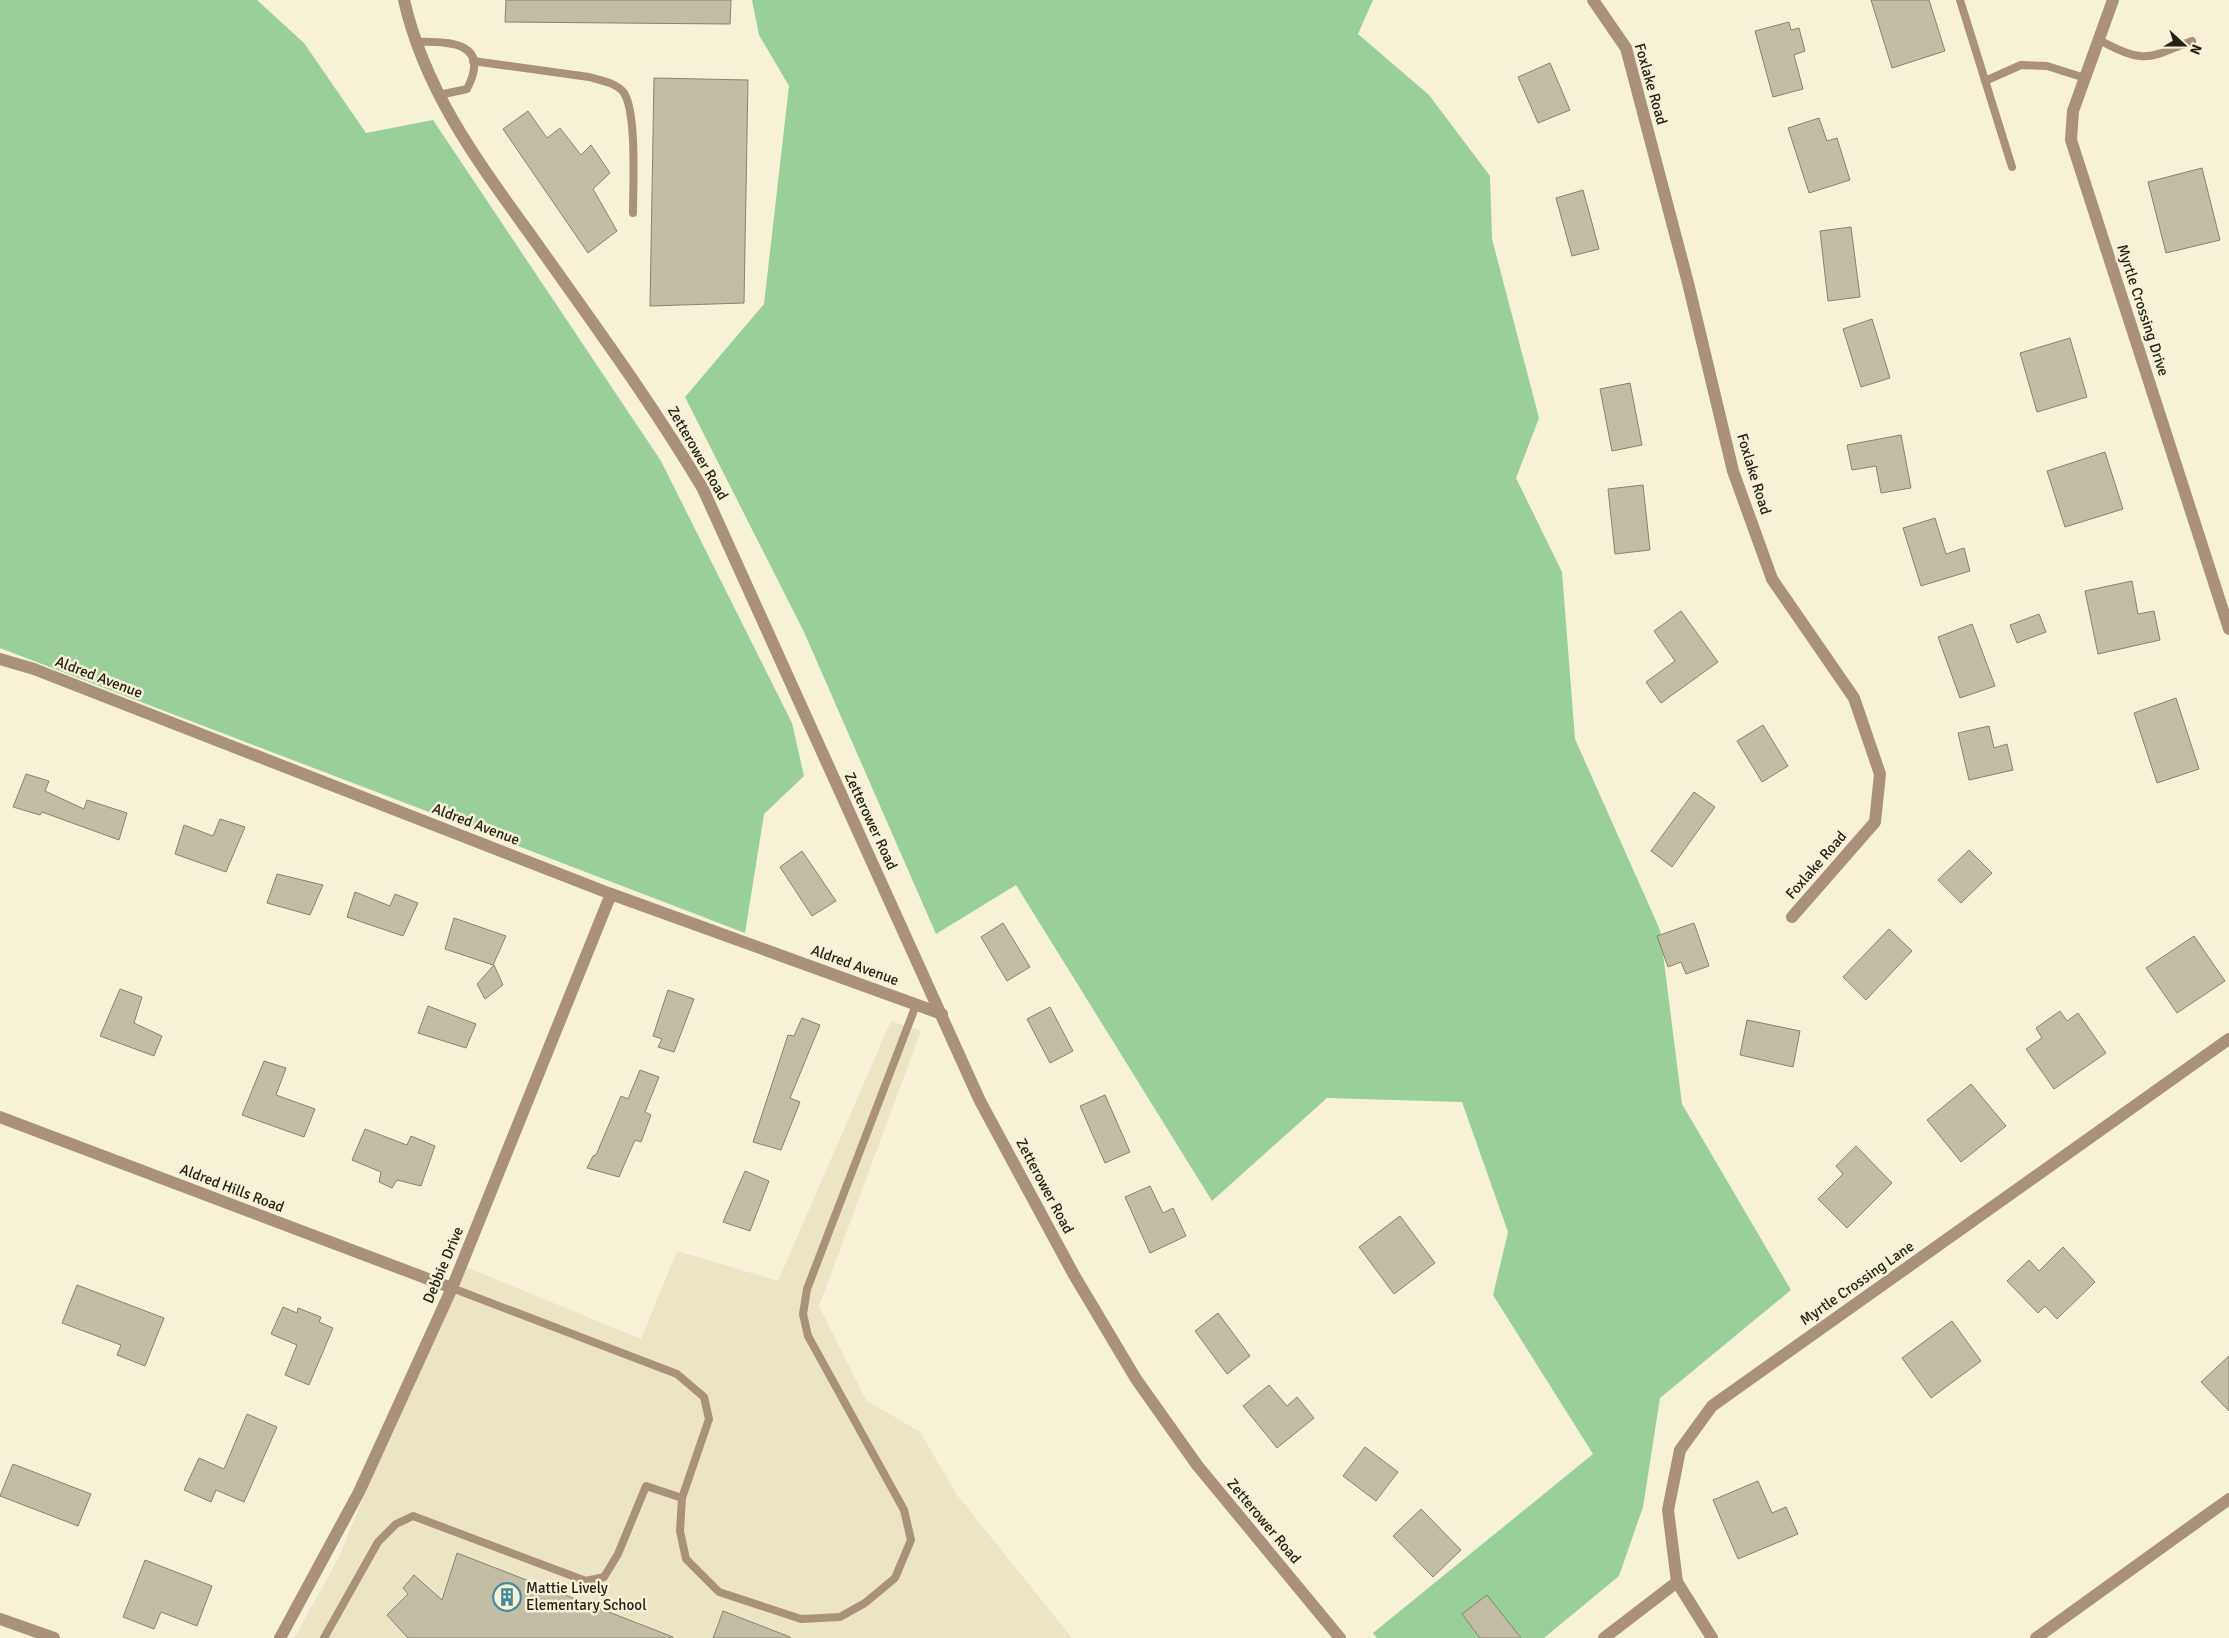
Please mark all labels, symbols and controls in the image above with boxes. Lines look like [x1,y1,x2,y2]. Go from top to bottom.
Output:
north arrow [2159,20,2209,70]
street label: Foxlake Road [1631,41,1671,127]
text: N [2186,42,2205,57]
street label: Myrtle Crossing Drive [2113,242,2173,378]
street label: Zetterower Road [664,403,732,503]
street label: Foxlake Road [1733,431,1775,517]
street label: Aldred Avenue [53,652,145,702]
street label: Zetterower Road [841,769,901,873]
street label: Aldred Avenue [430,799,522,849]
street label: Foxlake Road [1782,827,1850,903]
street label: Aldred Avenue [809,941,901,989]
street label: Zetterower Road [1012,1135,1078,1237]
street label: Aldred Hills Road [177,1160,287,1216]
street label: Debbie Drive [419,1224,467,1306]
street label: Myrtle Crossing Lane [1797,1237,1917,1329]
street label: Zetterower Road [1223,1475,1305,1567]
place label: Mattie Lively Elementary School [526,1579,647,1614]
building icon: Mattie Lively Elementary School [492,1582,522,1612]

